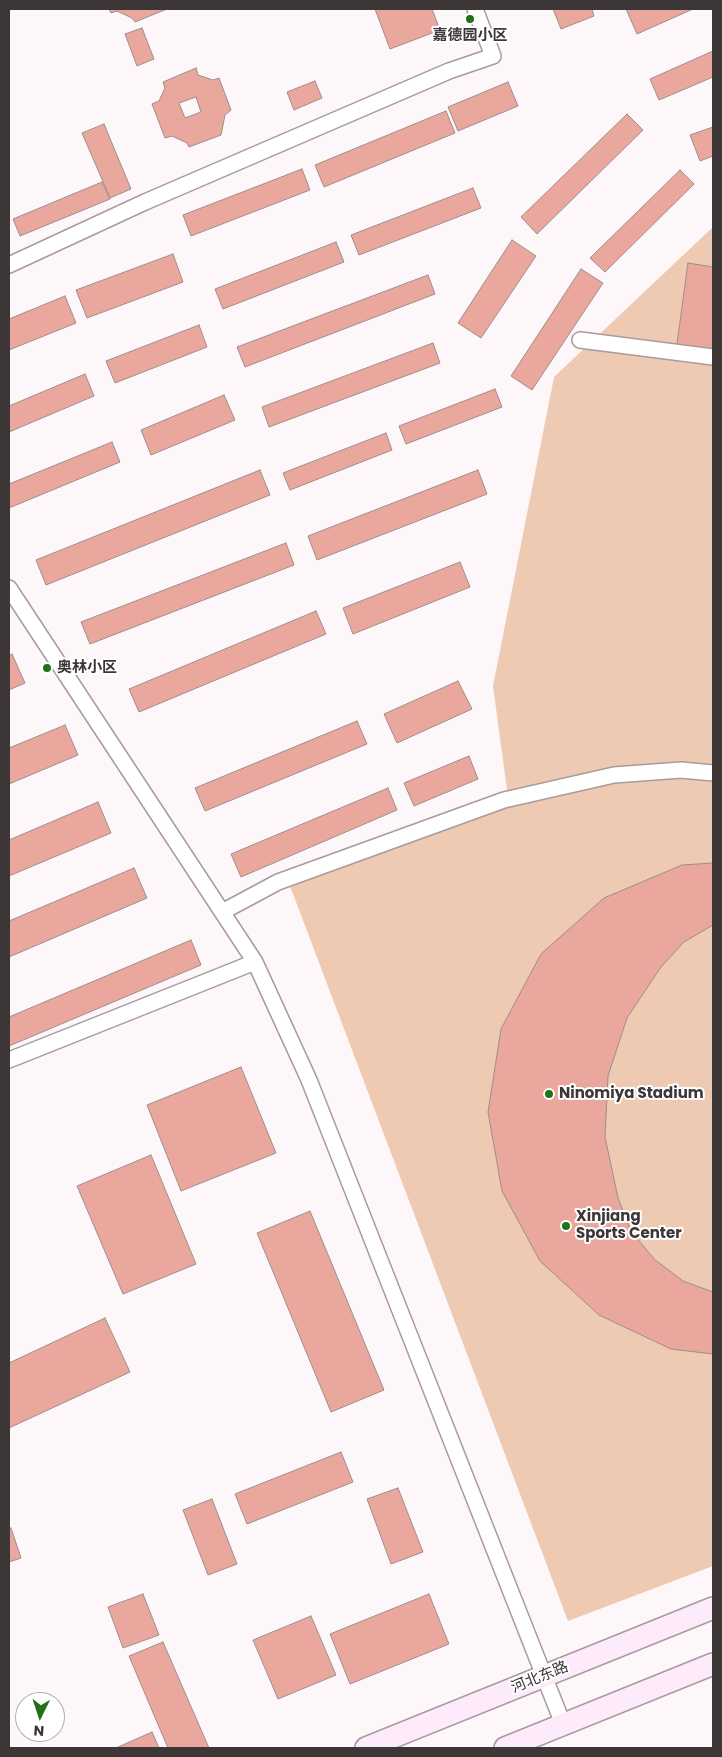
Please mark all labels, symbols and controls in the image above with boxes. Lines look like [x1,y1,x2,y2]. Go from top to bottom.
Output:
marker: 嘉德园小区 [464,13,476,25]
place label: 嘉德园小区 [433,27,507,45]
place label: 奥林小区 [57,659,117,677]
marker: 奥林小区 [41,662,53,674]
place label: Ninomiya Stadium [559,1085,704,1103]
marker: Ninomiya Stadium [543,1088,555,1100]
place label: Xinjiang Sports Center [576,1208,682,1243]
marker: Xinjiang Sports Center [560,1220,572,1232]
street label: 河北东路 [509,1658,571,1698]
north arrow [15,1692,65,1742]
text: N [33,1721,45,1741]

